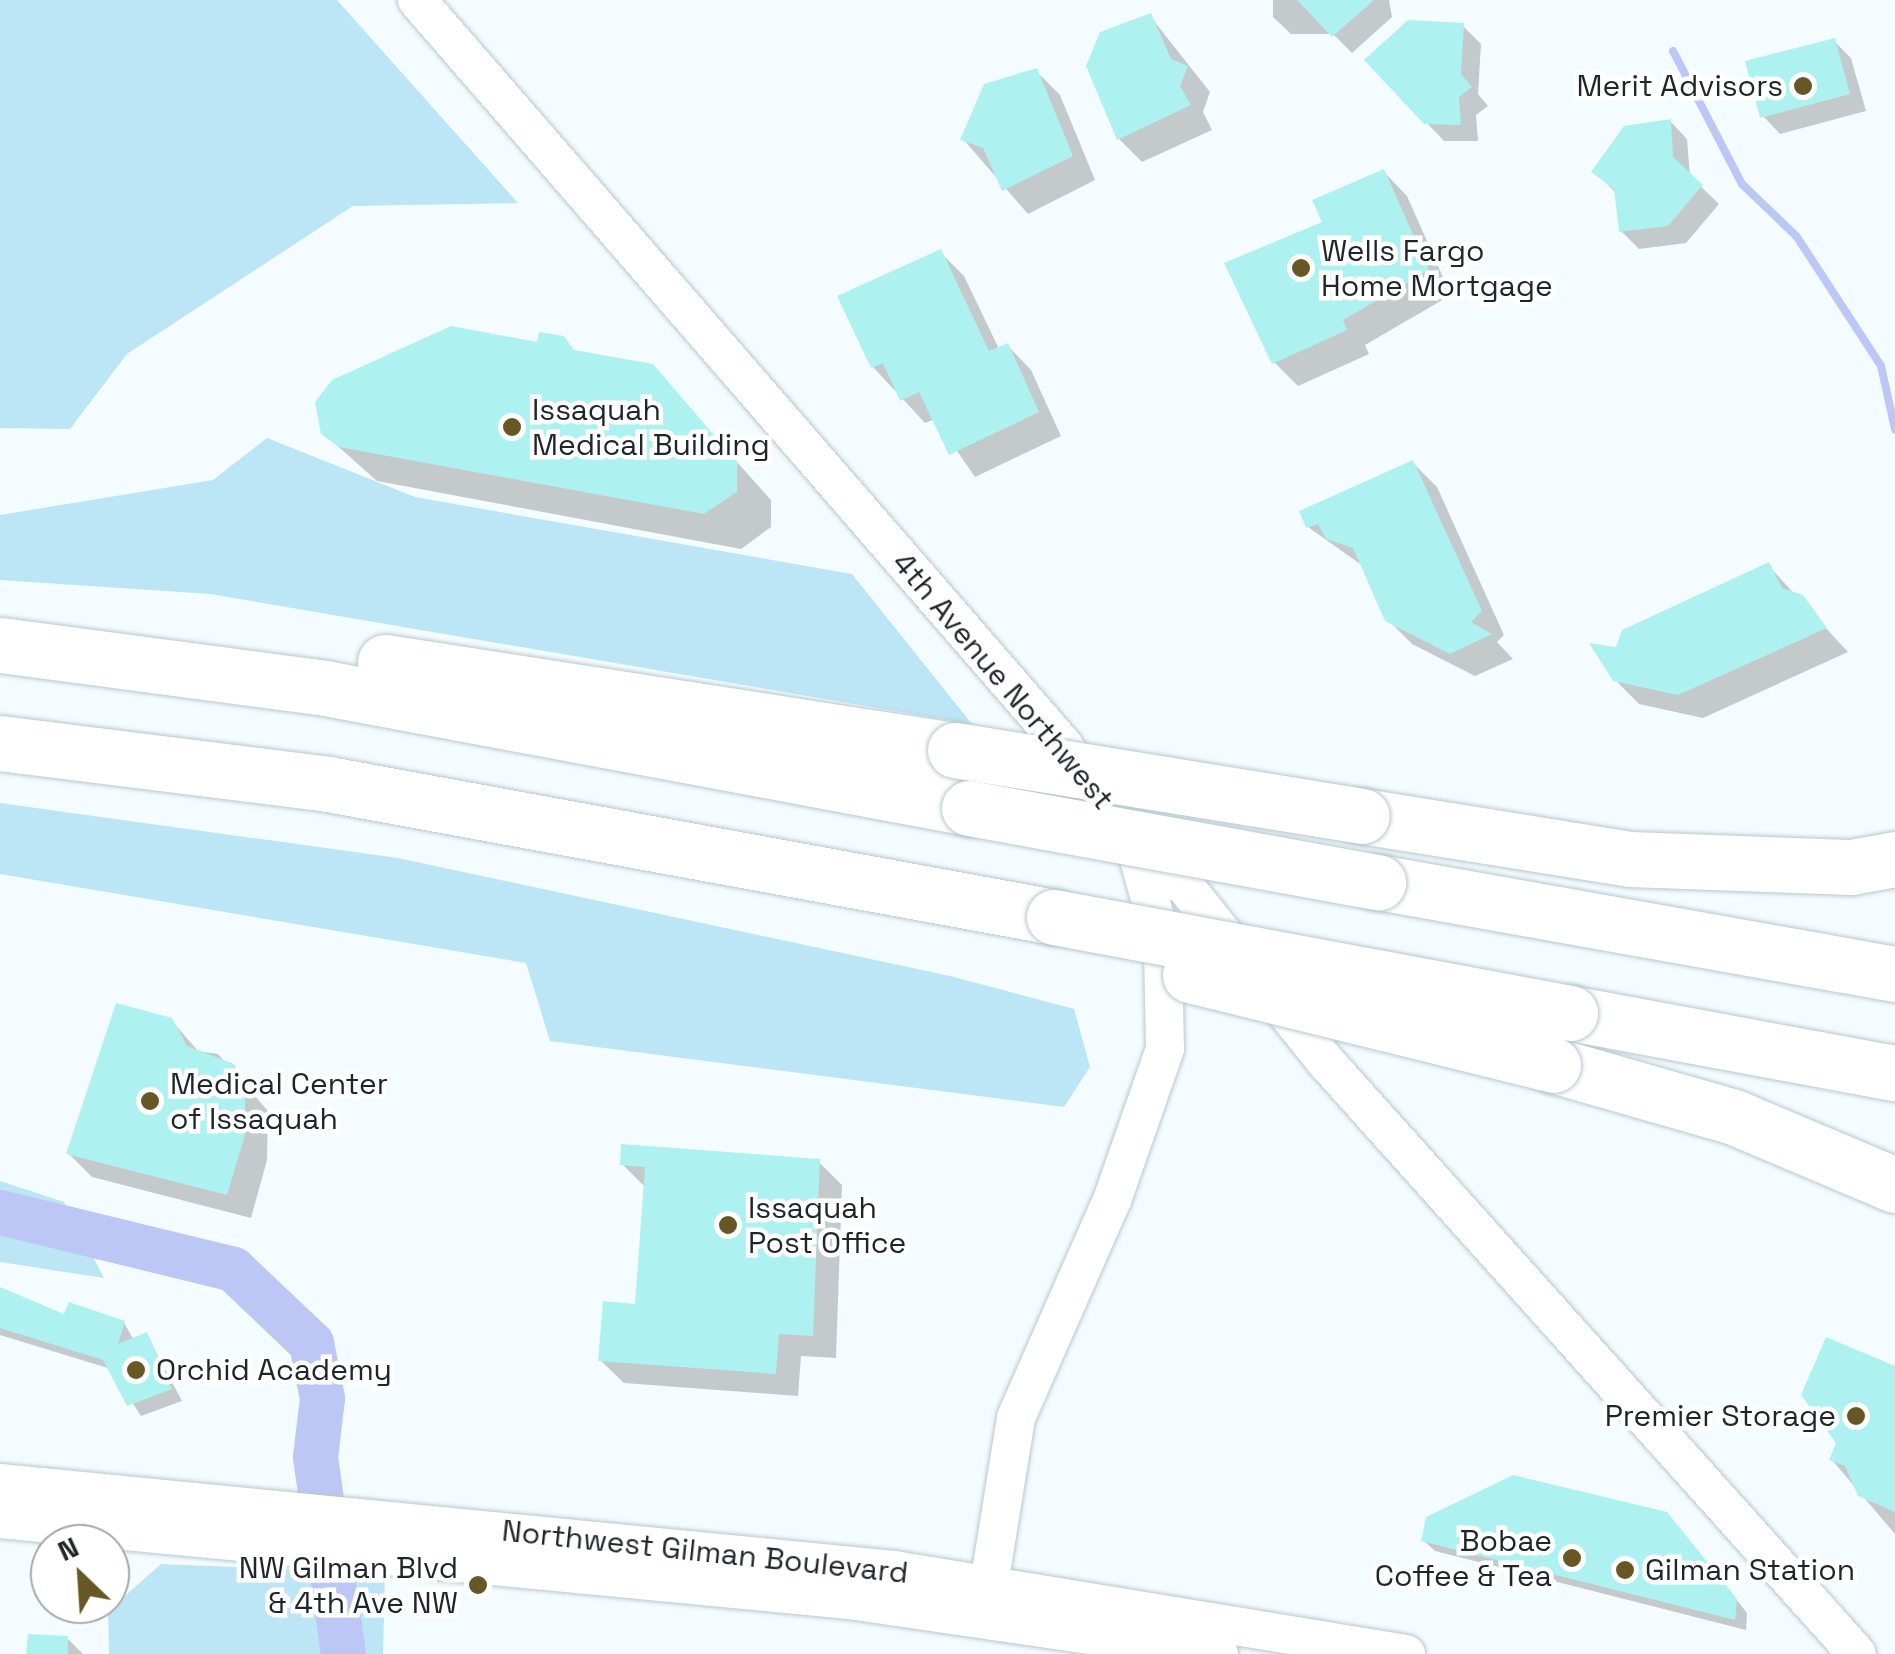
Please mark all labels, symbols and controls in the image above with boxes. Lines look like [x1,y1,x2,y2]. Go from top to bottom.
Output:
place label: Merit Advisors [1576,68,1783,104]
marker: Merit Advisors [1792,75,1814,97]
place label: Wells Fargo Home Mortgage [1321,233,1553,304]
marker: Wells Fargo Home Mortgage [1290,257,1312,279]
place label: Issaquah Medical Building [532,392,770,462]
marker: Issaquah Medical Building [501,416,523,438]
street label: 4th Avenue Northwest [885,545,1121,817]
place label: Medical Center of Issaquah [170,1066,388,1136]
marker: Medical Center of Issaquah [139,1090,161,1112]
place label: Issaquah Post Office [748,1190,906,1260]
marker: Issaquah Post Office [717,1214,739,1236]
place label: Orchid Academy [156,1352,392,1388]
marker: Orchid Academy [125,1359,147,1381]
place label: Premier Storage [1605,1398,1836,1434]
marker: Premier Storage [1845,1405,1867,1427]
street label: Northwest Gilman Boulevard [500,1513,910,1591]
place label: Bobae Coffee & Tea [1374,1523,1552,1594]
north arrow [30,1524,130,1624]
text: N [52,1528,84,1569]
marker: Bobae Coffee & Tea [1561,1547,1583,1569]
place label: NW Gilman Blvd & 4th Ave NW [238,1550,458,1620]
place label: Gilman Station [1645,1552,1855,1588]
marker: Gilman Station [1614,1559,1636,1581]
marker: NW Gilman Blvd & 4th Ave NW [467,1574,489,1596]

